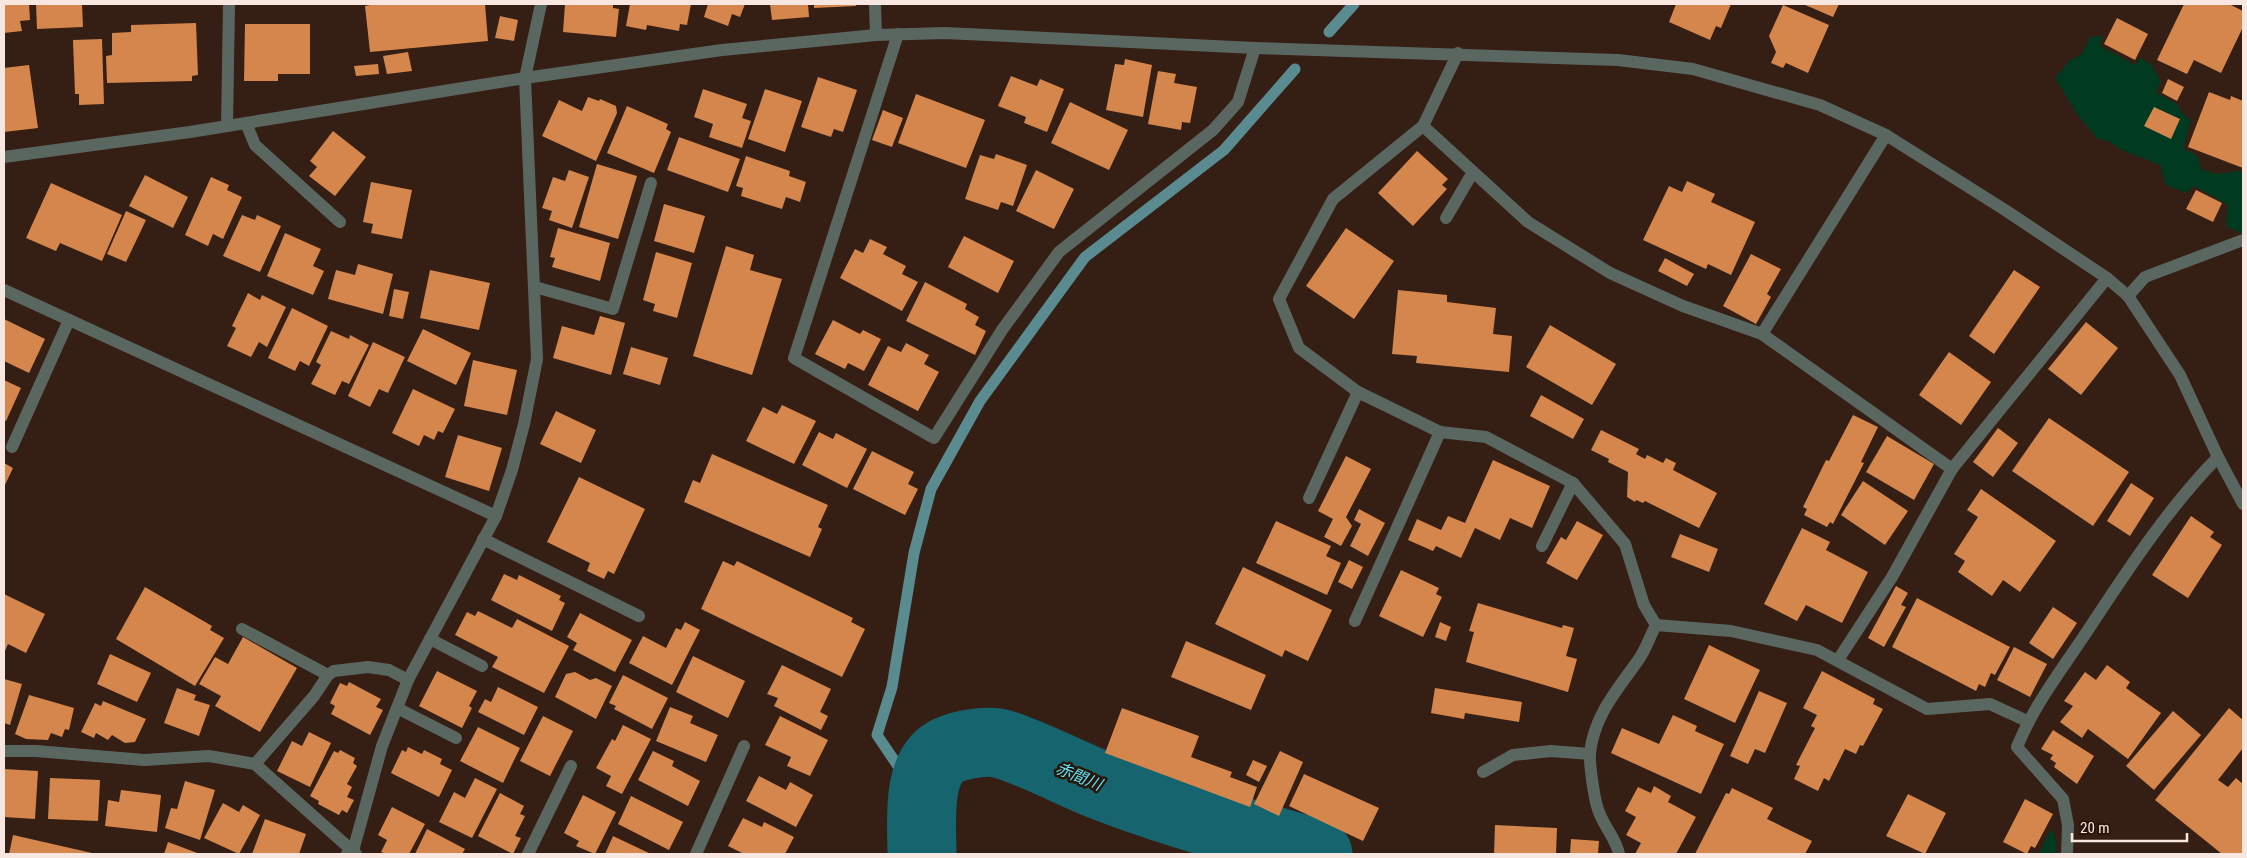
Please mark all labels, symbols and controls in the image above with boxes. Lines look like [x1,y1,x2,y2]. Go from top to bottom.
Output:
water label: 赤間川 [1053,759,1106,795]
scale bar [2072,810,2187,842]
text: 20 m [2080,819,2110,837]

